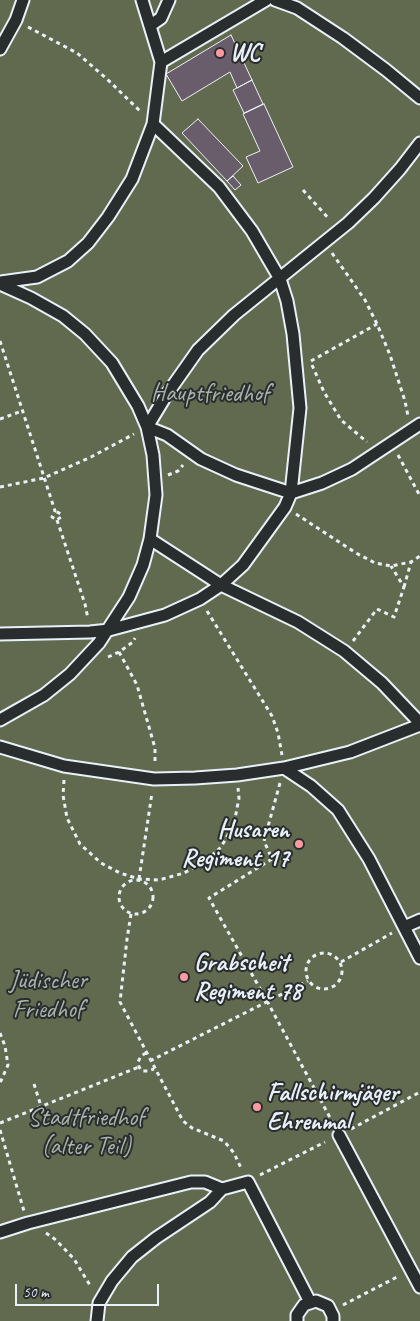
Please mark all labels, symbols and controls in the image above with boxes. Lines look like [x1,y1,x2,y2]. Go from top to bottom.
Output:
place label: WC [230,38,260,68]
marker: WC [214,47,226,59]
park label: Hauptfriedhof [151,379,269,409]
place label: Husaren Regiment 17 [181,815,289,874]
marker: Husaren Regiment 17 [293,838,305,850]
place label: Grabscheit Regiment 78 [194,948,302,1007]
park label: Jüdischer Friedhof [9,966,87,1025]
marker: Grabscheit Regiment 78 [178,971,190,983]
place label: Fallschirmjäger Ehrenmal [267,1078,398,1137]
marker: Fallschirmjäger Ehrenmal [251,1101,263,1113]
park label: Stadtfriedhof (alter Teil) [28,1103,144,1162]
scale bar [18,1274,161,1306]
text: 50 m [23,1283,49,1302]

